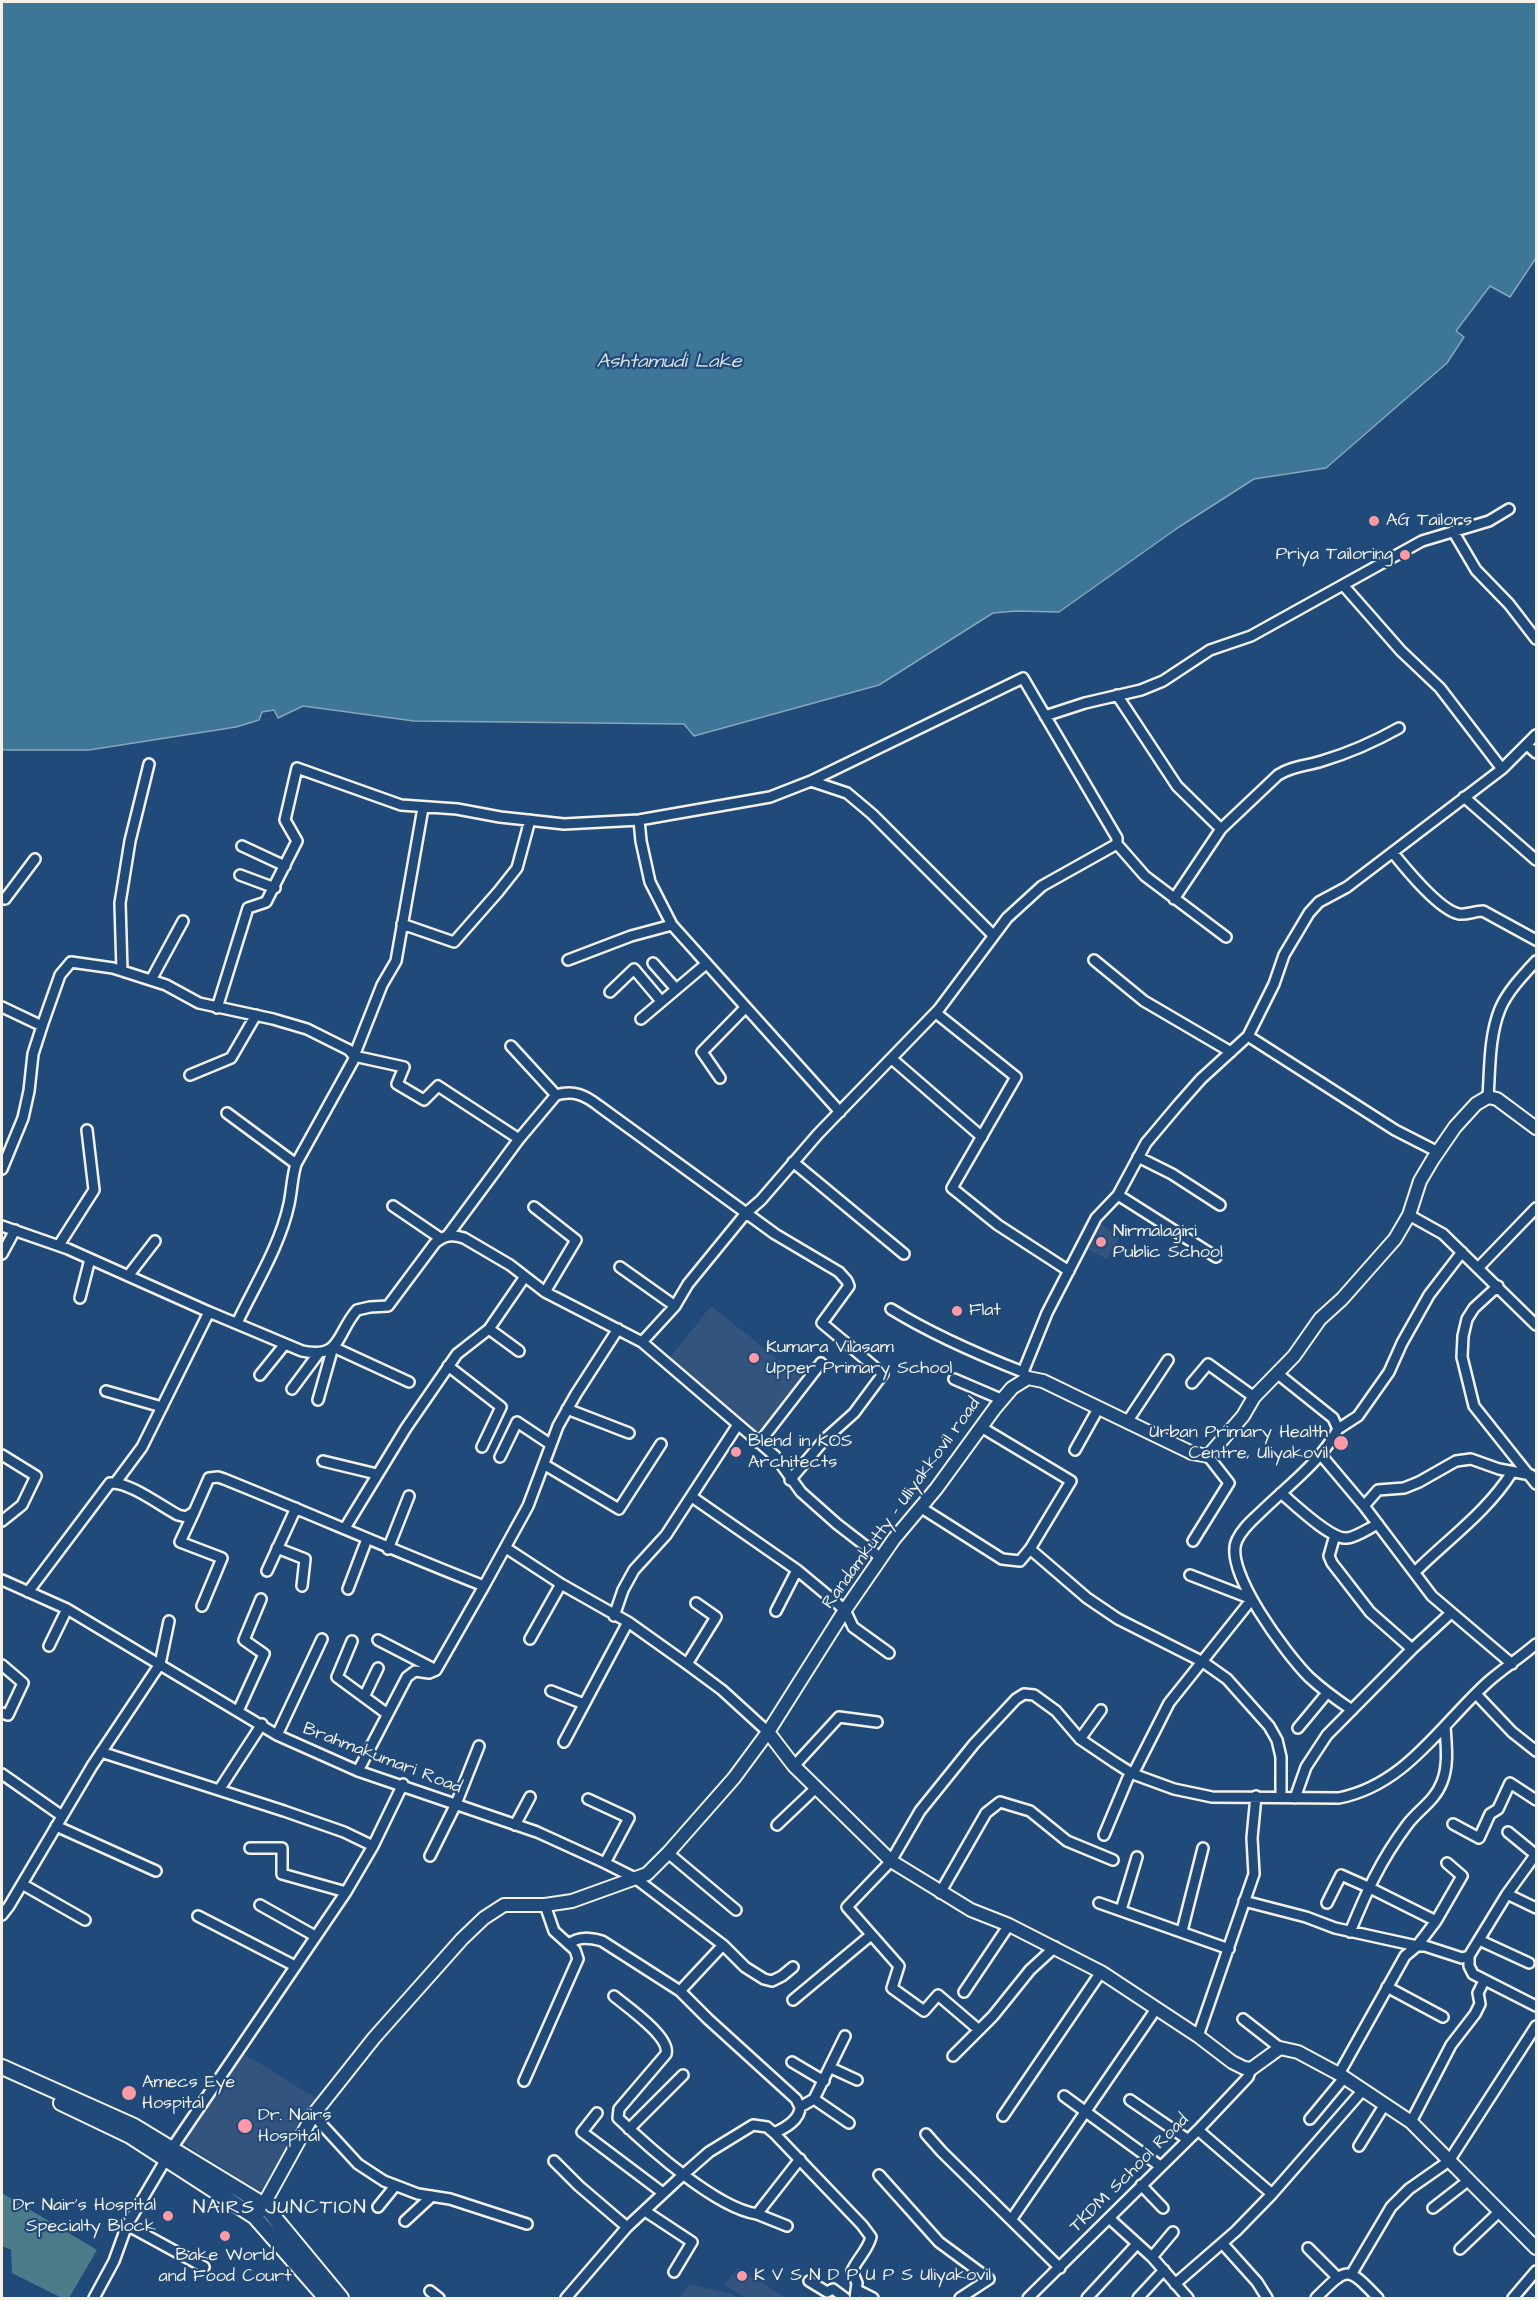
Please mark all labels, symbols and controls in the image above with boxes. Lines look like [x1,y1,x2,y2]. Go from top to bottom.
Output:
water label: Ashtamudi Lake [596,351,742,375]
place label: AG Tailors [1386,510,1472,532]
marker: AG Tailors [1367,514,1381,528]
place label: Priya Tailoring [1276,544,1393,566]
marker: Priya Tailoring [1398,548,1412,562]
place label: Nirmalagiri Public School [1113,1221,1223,1264]
marker: Nirmalagiri Public School [1094,1235,1108,1249]
place label: Flat [969,1300,1001,1322]
marker: Flat [950,1304,964,1318]
place label: Kumara Vilasam Upper Primary School [766,1337,952,1380]
marker: Kumara Vilasam Upper Primary School [747,1351,761,1365]
street label: Randamkutty - Uliyakkovil road [818,1394,986,1614]
place label: Urban Primary Health Centre, Uliyakovil [1149,1422,1328,1464]
place label: Blend in KOS Architects [748,1431,852,1474]
marker: Urban Primary Health Centre, Uliyakovil [1332,1434,1350,1452]
marker: Blend in KOS Architects [729,1445,743,1459]
street label: Brahmakumari Road [299,1719,465,1799]
place label: Amecs Eye Hospital [142,2072,235,2114]
marker: Amecs Eye Hospital [120,2084,138,2102]
place label: Dr. Nairs Hospital [258,2105,331,2148]
street label: TKDM School Road [1066,2110,1194,2238]
marker: Dr. Nairs Hospital [236,2117,254,2135]
place label: Dr Nair's Hospital Specialty Block [13,2195,156,2238]
district label: NAIRS JUNCTION [193,2197,367,2221]
marker: Dr Nair's Hospital Specialty Block [161,2209,175,2223]
marker: Bake World and Food Court [218,2229,232,2243]
place label: Bake World and Food Court [159,2245,291,2288]
place label: K V S N D P U P S Uliyakovil [754,2265,991,2287]
marker: K V S N D P U P S Uliyakovil [735,2269,749,2283]

